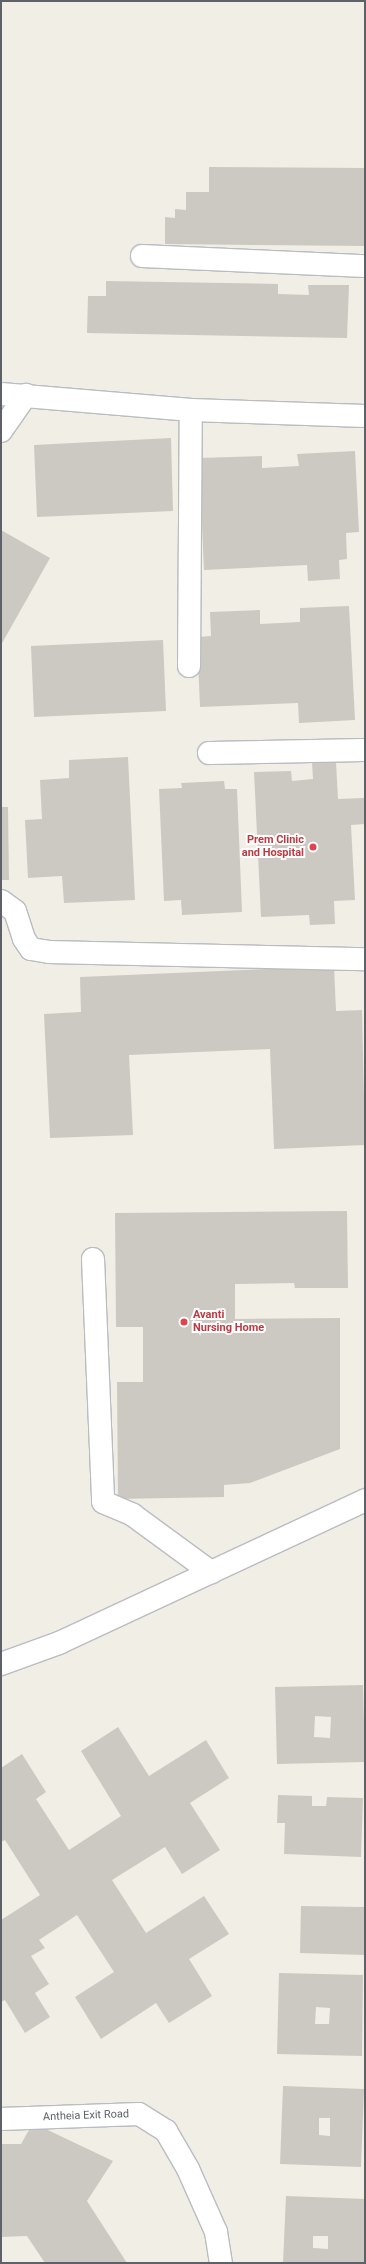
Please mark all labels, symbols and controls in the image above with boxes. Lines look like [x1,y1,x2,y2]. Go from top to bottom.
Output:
place label: Prem Clinic and Hospital [242,834,304,860]
marker: Prem Clinic and Hospital [307,841,319,853]
place label: Avanti Nursing Home [193,1309,264,1335]
marker: Avanti Nursing Home [178,1316,190,1328]
street label: Antheia Exit Road [43,2108,129,2124]

